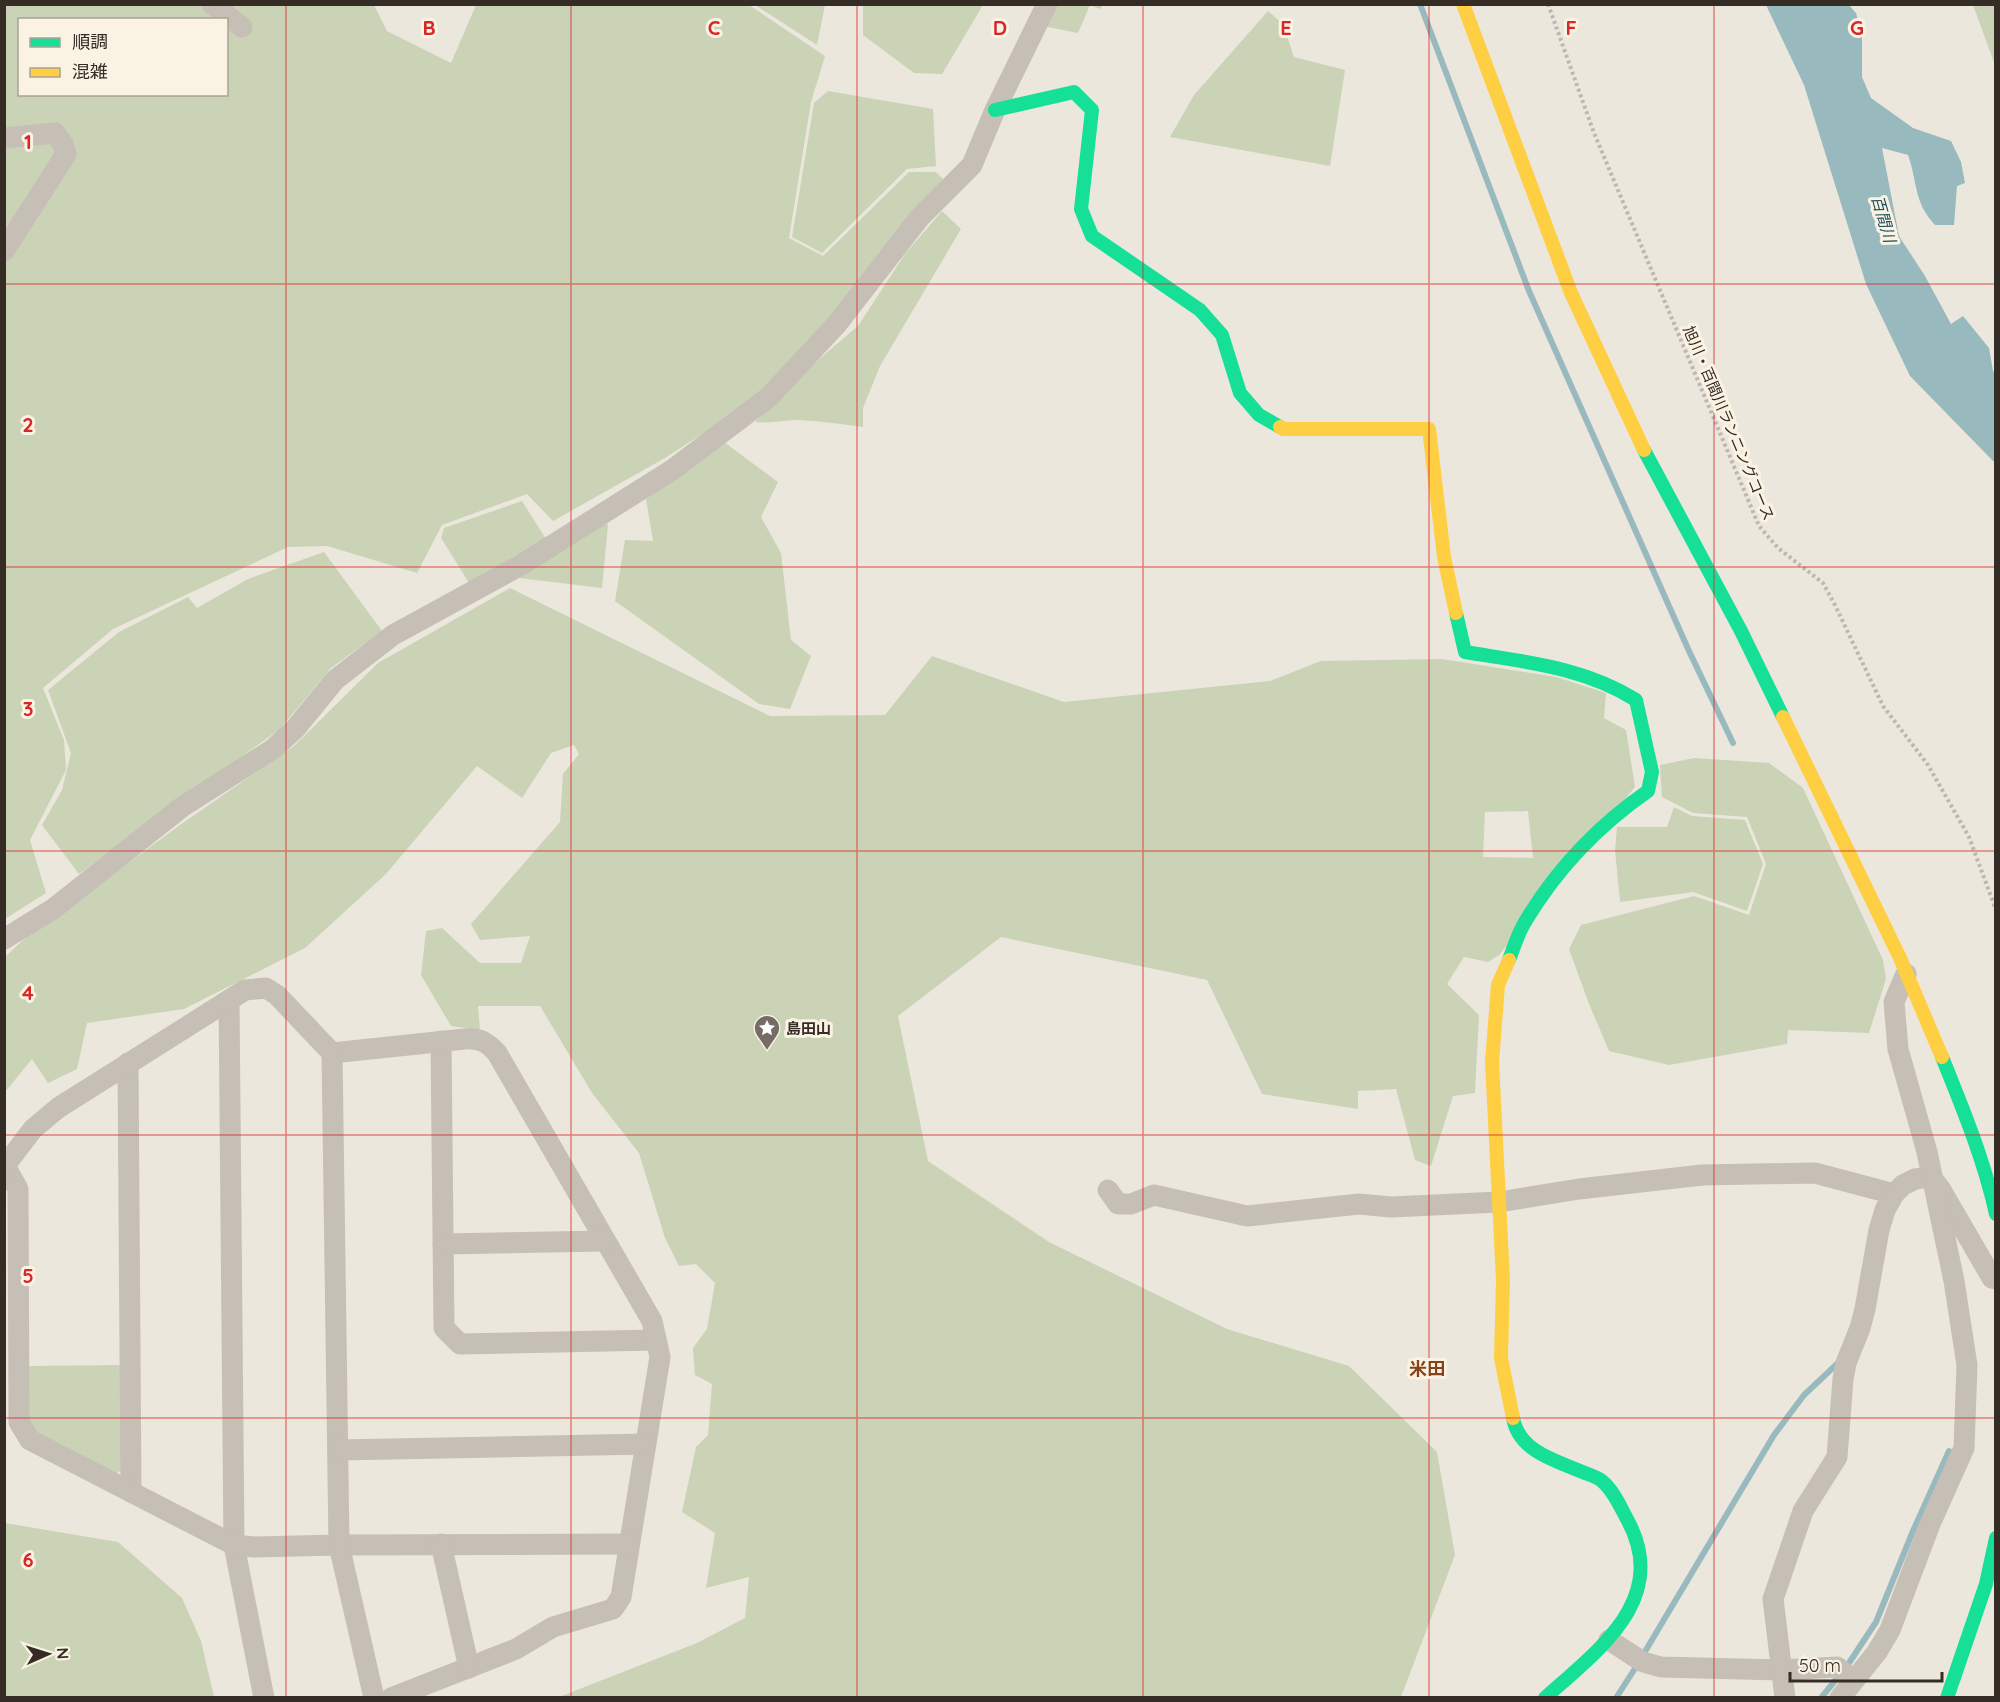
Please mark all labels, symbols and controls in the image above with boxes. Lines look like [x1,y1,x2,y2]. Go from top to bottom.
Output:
text: B [422,15,436,40]
text: C [708,15,721,40]
text: D [993,15,1007,40]
text: E [1280,15,1292,40]
text: F [1565,15,1577,40]
text: G [1850,15,1864,40]
legend [18,18,228,96]
text: 順調 [72,30,108,53]
text: 混雑 [72,60,108,83]
text: 1 [24,129,32,154]
water label: 百間川 [1868,193,1901,247]
street label: 旭川・百間川ランニングコース [1679,323,1779,523]
text: 2 [22,412,34,437]
text: 3 [23,696,33,721]
text: 4 [22,980,34,1005]
place icon: 島田山 [752,1013,782,1051]
place label: 島田山 [786,1019,831,1038]
text: 5 [22,1263,34,1288]
district label: 米田 [1409,1357,1445,1380]
text: 6 [22,1547,34,1572]
north arrow [18,1624,78,1684]
scale bar [1790,1645,1942,1683]
text: N [53,1647,73,1660]
text: 50 m [1799,1654,1841,1677]

